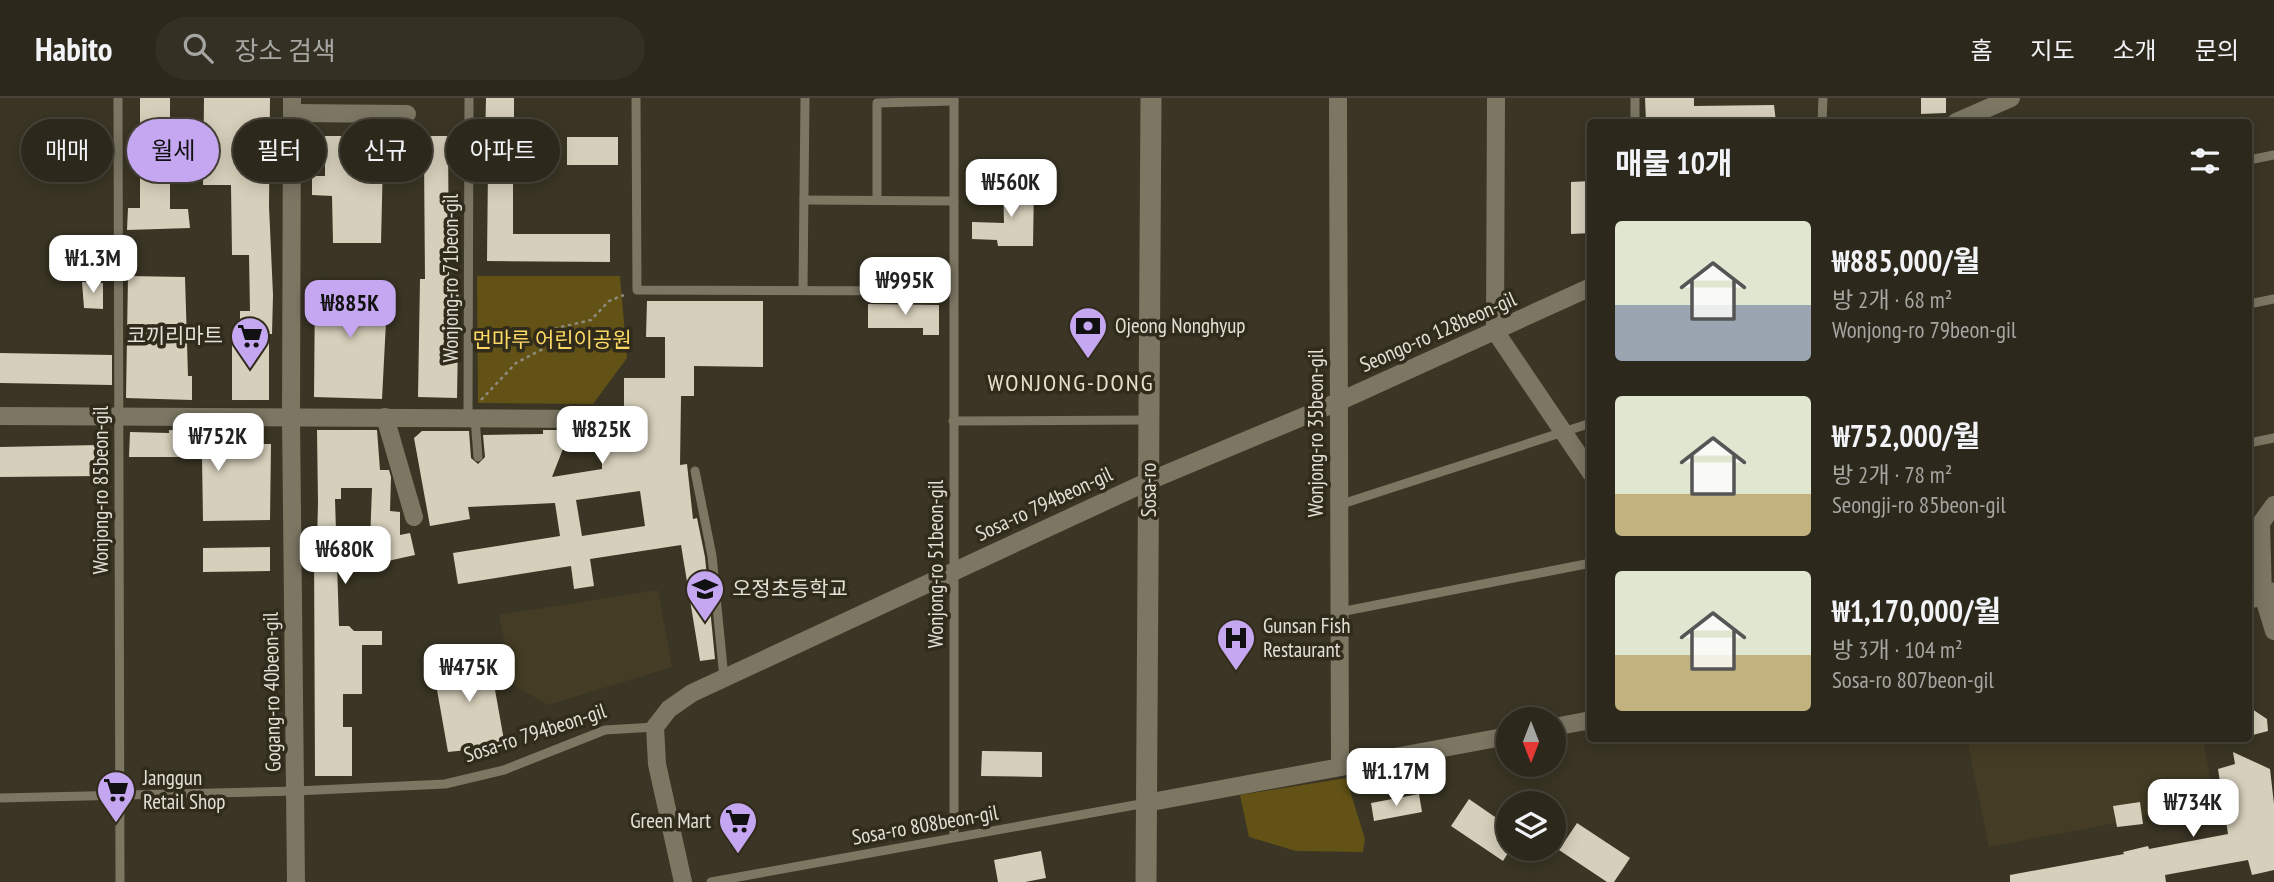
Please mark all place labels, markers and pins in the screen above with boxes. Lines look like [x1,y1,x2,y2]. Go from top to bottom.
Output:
pin: ₩560K [962,159,1060,219]
pin: ₩1.3M [44,236,142,295]
pin: ₩995K [856,258,954,317]
pin: ₩885K [301,280,399,340]
bank icon: Ojeong Nonghyup [1067,305,1109,360]
place label: Ojeong Nonghyup [1115,312,1245,339]
supermarket icon: 코끼리마트 [229,315,271,370]
place label: 코끼리마트 [126,322,223,349]
pin: ₩825K [553,406,651,466]
pin: ₩752K [169,414,267,473]
pin: ₩680K [296,526,394,586]
school or university icon: 오정초등학교 [684,568,726,623]
place label: 오정초등학교 [732,575,848,602]
place label: Gunsan Fish Restaurant [1263,612,1350,663]
hospital icon: Gunsan Fish Restaurant [1215,617,1257,672]
pin: ₩475K [420,644,518,704]
pin: ₩1.17M [1339,748,1453,808]
place label: Janggun Retail Shop [142,764,225,815]
supermarket icon: Janggun Retail Shop [95,769,137,824]
pin: ₩734K [2144,780,2242,839]
supermarket icon: Green Mart [717,800,759,855]
place label: Green Mart [630,807,711,834]

